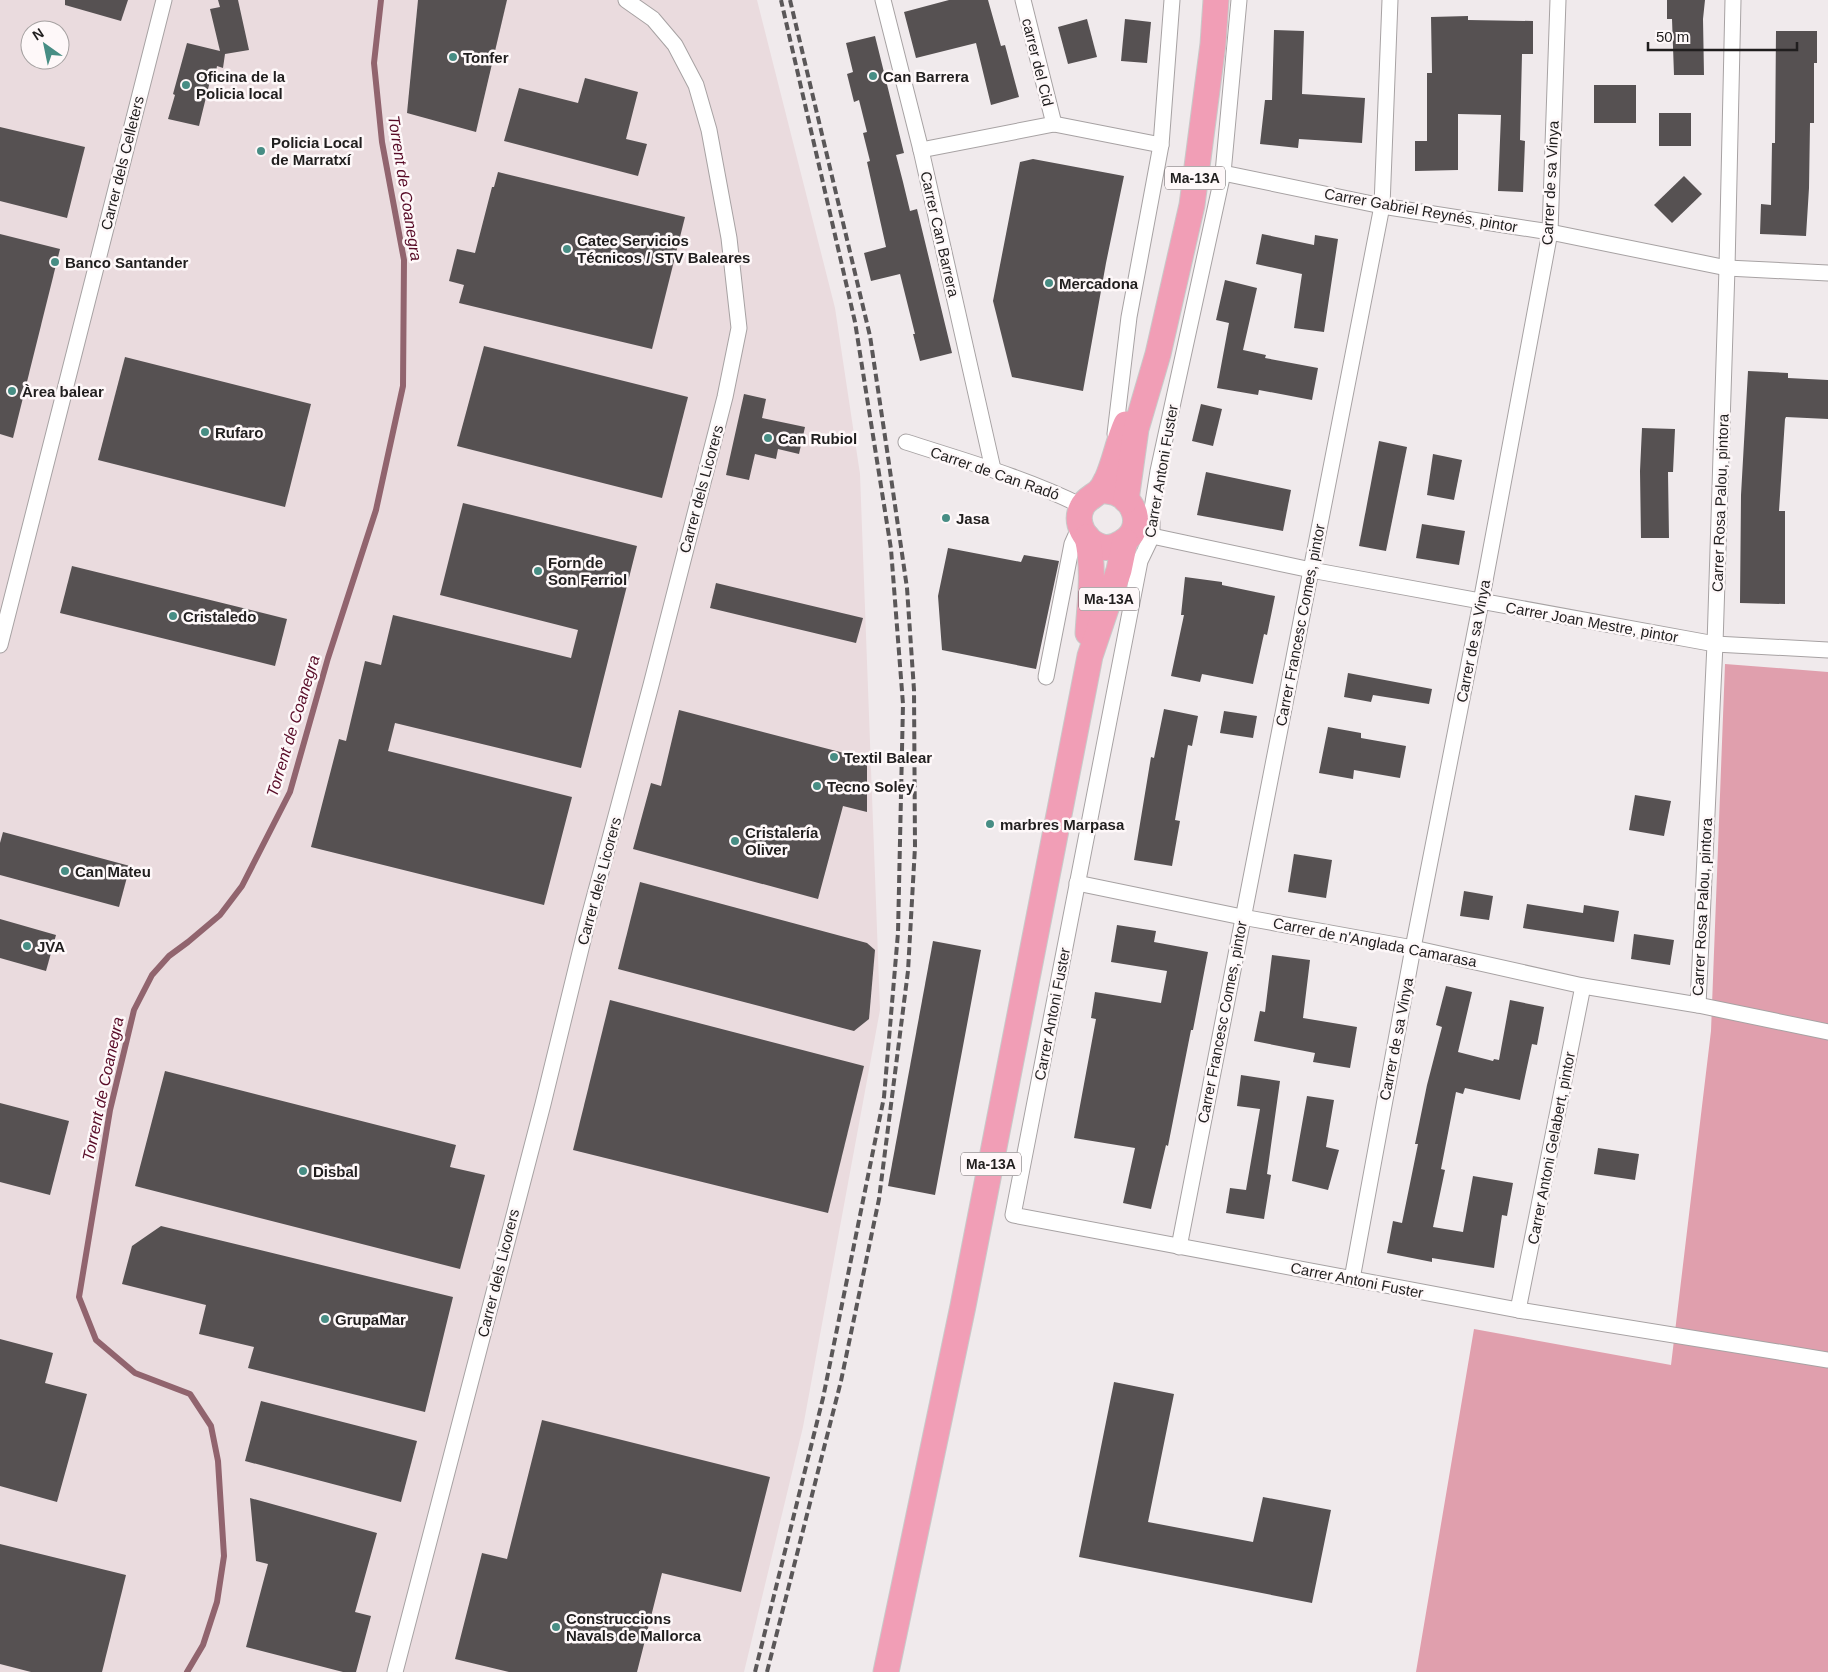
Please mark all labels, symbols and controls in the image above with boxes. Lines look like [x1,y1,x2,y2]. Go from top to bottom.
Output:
street label: carrer del Cid [1019,16,1057,108]
north arrow [20,20,70,70]
scale bar [1648,20,1797,52]
text: N [29,25,47,44]
text: 50 m [1656,28,1689,45]
place label: Tonfer [463,49,509,66]
marker: Tonfer [447,51,459,63]
place label: Oficina de la Policia local [196,68,286,102]
place label: Can Barrera [883,68,970,85]
marker: Can Barrera [867,70,879,82]
marker: Oficina de la Policia local [180,79,192,91]
street label: Carrer dels Celleters [97,94,147,232]
water label: Torrent de Coanegra [385,114,425,262]
street label: Carrer de sa Vinya [1538,120,1562,246]
place label: Policia Local de Marratxí [271,134,363,168]
marker: Policia Local de Marratxí [255,145,267,157]
road number: Ma-13A [1165,167,1225,190]
street label: Carrer Can Barrera [917,170,963,299]
street label: Carrer Gabriel Reynés, pintor [1323,185,1519,235]
place label: Catec Servicios Técnicos / STV Baleares [577,232,750,266]
marker: Catec Servicios Técnicos / STV Baleares [561,243,573,255]
place label: Banco Santander [65,254,189,271]
marker: Banco Santander [49,256,61,268]
place label: Mercadona [1059,275,1139,292]
marker: Mercadona [1043,277,1055,289]
place label: Àrea balear [22,383,104,400]
marker: Àrea balear [6,385,18,397]
street label: Carrer Antoni Fuster [1141,403,1181,539]
street label: Carrer Rosa Palou, pintora [1708,413,1732,592]
street label: Carrer dels Licorers [676,423,726,555]
place label: Rufaro [215,424,263,441]
marker: Rufaro [199,426,211,438]
place label: Can Rubiol [778,430,857,447]
marker: Can Rubiol [762,432,774,444]
street label: Carrer de Can Radó [928,443,1062,503]
place label: Jasa [956,510,990,527]
marker: Jasa [940,512,952,524]
street label: Carrer Francesc Comes, pintor [1272,522,1328,728]
place label: Forn de Son Ferriol [548,554,627,588]
marker: Forn de Son Ferriol [532,565,544,577]
street label: Carrer de sa Vinya [1453,577,1493,704]
road number: Ma-13A [1079,588,1139,610]
street label: Carrer Joan Mestre, pintor [1504,598,1680,646]
place label: Cristaledo [183,608,256,625]
marker: Cristaledo [167,610,179,622]
water label: Torrent de Coanegra [263,653,323,799]
place label: Textil Balear [844,749,932,766]
marker: Textil Balear [828,751,840,763]
place label: Tecno Soley [827,778,915,795]
marker: Tecno Soley [811,780,823,792]
street label: Carrer dels Licorers [574,815,624,947]
place label: marbres Marpasa [1000,816,1125,833]
street label: Carrer Rosa Palou, pintora [1689,817,1715,997]
marker: marbres Marpasa [984,818,996,830]
place label: Cristalería Oliver [745,824,819,858]
marker: Cristalería Oliver [729,835,741,847]
place label: Can Mateu [75,863,151,880]
marker: Can Mateu [59,865,71,877]
street label: Carrer de n'Anglada Camarasa [1272,914,1479,970]
street label: Carrer Francesc Comes, pintor [1194,919,1250,1125]
place label: JVA [37,938,65,955]
marker: JVA [21,940,33,952]
street label: Carrer Antoni Fuster [1031,946,1073,1082]
street label: Carrer de sa Vinya [1376,975,1416,1102]
water label: Torrent de Coanegra [79,1015,127,1163]
street label: Carrer Antoni Gelabert, pintor [1524,1050,1578,1246]
road number: Ma-13A [961,1152,1021,1176]
place label: Disbal [313,1163,358,1180]
marker: Disbal [297,1165,309,1177]
street label: Carrer dels Licorers [474,1207,522,1339]
street label: Carrer Antoni Fuster [1289,1259,1425,1301]
place label: GrupaMar [335,1311,406,1328]
marker: GrupaMar [319,1313,331,1325]
place label: Construccions Navals de Mallorca [566,1610,702,1644]
marker: Construccions Navals de Mallorca [550,1621,562,1633]

